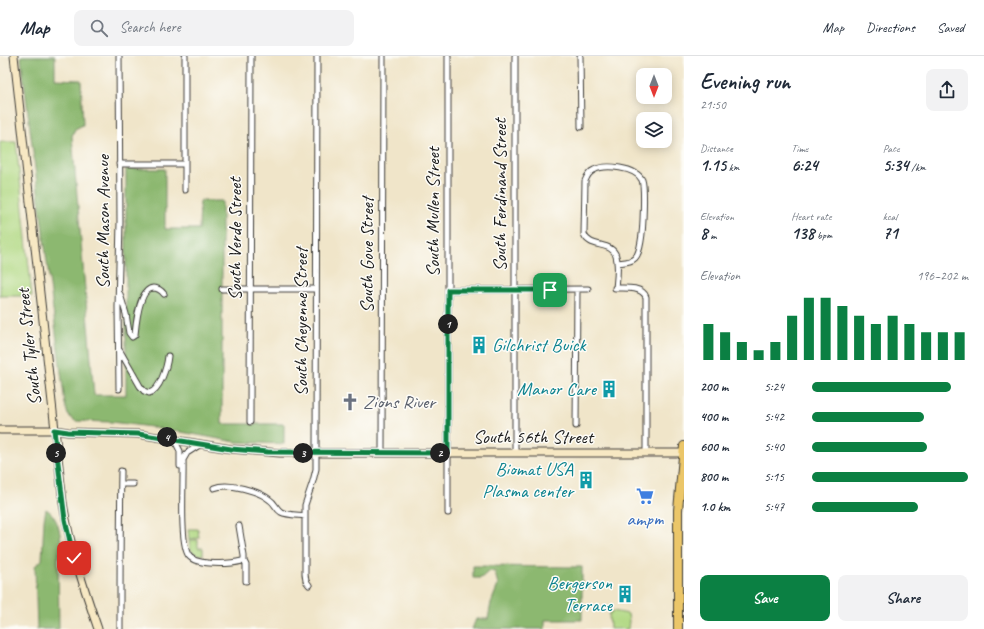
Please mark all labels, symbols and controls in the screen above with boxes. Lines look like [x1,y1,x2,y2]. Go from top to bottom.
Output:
search box [74,10,354,46]
text: Map [20,16,50,40]
icon: search [88,17,110,39]
text: Search here [120,18,181,37]
text: Map [823,19,844,36]
text: Directions [866,19,915,36]
text: Saved [937,19,964,36]
north arrow [636,68,672,104]
map controls [636,68,672,148]
text: Evening run [700,68,790,96]
button: share [926,69,968,111]
text: 21:50 [700,97,726,113]
button: layers [636,112,672,148]
street label: South Ferdinand Street [488,117,512,271]
text: Distance [700,141,733,155]
text: Time [791,141,808,155]
text: Pace [883,141,900,155]
street label: South Mullen Street [421,145,445,277]
street label: South Mason Avenue [91,153,115,289]
text: 1.15 [700,155,726,176]
text: 6:24 [791,155,818,176]
text: 5:34 [883,155,909,176]
text: km [726,160,739,174]
text: /km [909,160,926,174]
street label: South Verde Street [223,176,247,300]
street label: South Gove Street [355,194,379,313]
text: Elevation [700,209,734,223]
text: Heart rate [791,209,831,223]
text: kcal [883,209,897,223]
text: 8 [700,223,708,244]
text: 138 [791,223,814,244]
text: 71 [883,223,898,244]
text: m [708,228,716,242]
text: bpm [814,228,832,242]
street label: South Cheyenne Street [289,245,313,396]
text: Elevation [700,268,740,284]
text: 196–202 m [917,268,968,284]
pin [533,273,567,307]
icon: arrive [539,279,561,301]
street label: South Tyler Street [11,286,47,407]
pin: 1 [438,314,458,334]
text: 1 [446,317,450,331]
place label: Gilchrist Buick [492,333,586,357]
building icon: Gilchrist Buick [469,335,489,355]
place label: Manor Care [517,377,598,401]
building icon: Manor Care [599,379,619,399]
text: 200 m [700,379,728,395]
text: 5:24 [764,379,784,395]
place label: Zions River [363,390,437,414]
church icon: Zions River [340,392,360,412]
text: 400 m [700,409,728,425]
text: 5:42 [764,409,784,425]
street label: South 56th Street [473,425,595,449]
pin: 4 [157,427,177,447]
text: 4 [165,430,169,444]
text: 600 m [700,439,728,455]
text: 5:40 [764,439,784,455]
pin: 5 [46,443,66,463]
pin: 3 [293,443,313,463]
pin: 2 [430,443,450,463]
text: 5 [54,446,58,460]
text: 3 [301,446,305,460]
text: 2 [438,446,442,460]
place label: Biomat USA Plasma center [482,457,575,503]
text: 800 m [700,469,728,485]
text: 5:15 [764,469,784,485]
building icon: Biomat USA Plasma center [576,470,596,490]
supermarket icon: ampm [635,486,655,506]
text: 1.0 km [700,499,730,515]
text: 5:47 [764,499,784,515]
place label: ampm [627,507,665,531]
pin [57,541,91,575]
icon: check [63,547,85,569]
place label: Bergerson Terrace [548,571,614,617]
button: Save [700,575,830,621]
button: Share [838,575,968,621]
building icon: Bergerson Terrace [615,584,635,604]

